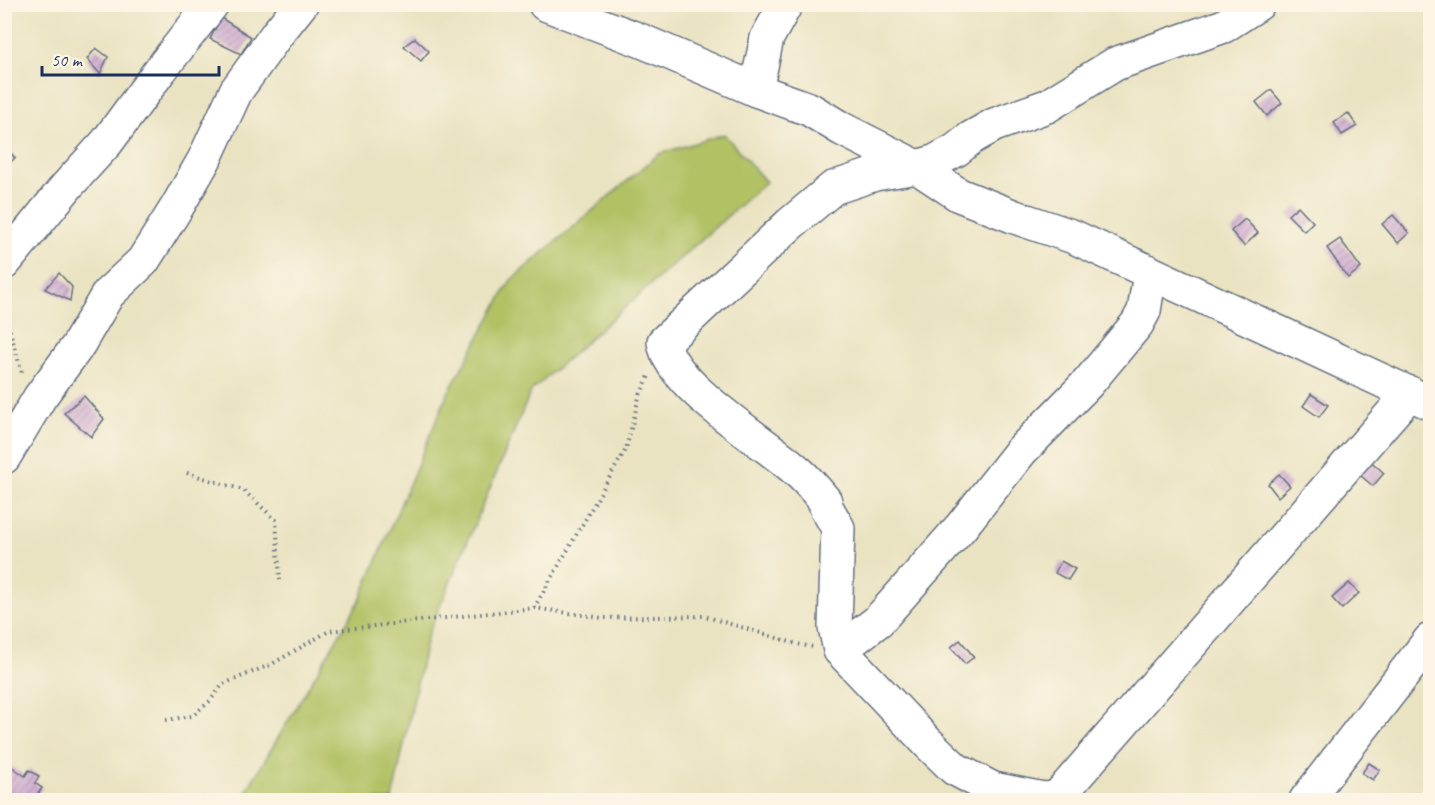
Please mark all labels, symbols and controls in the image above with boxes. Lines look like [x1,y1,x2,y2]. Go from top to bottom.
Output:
scale bar [42,39,219,77]
text: 50 m [51,49,84,71]

